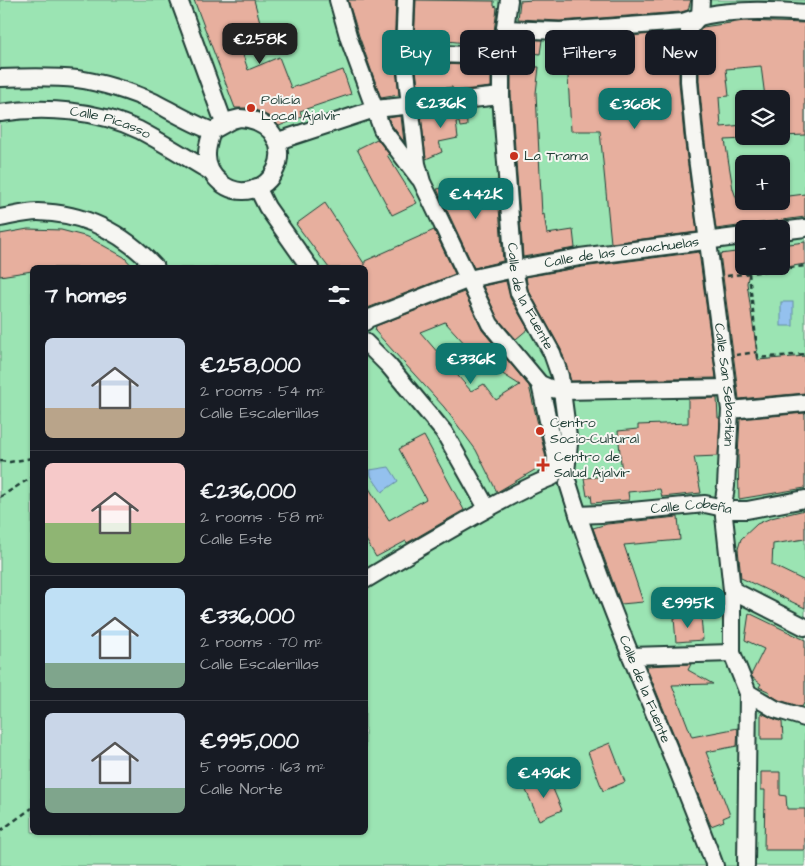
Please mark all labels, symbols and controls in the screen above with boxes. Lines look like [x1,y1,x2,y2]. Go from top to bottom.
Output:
pin: €258K [225,22,295,65]
text: €258K [233,28,287,50]
chip: Buy [382,30,450,75]
chip: Rent [460,30,535,75]
chip: Filters [545,30,635,75]
chip: New [645,30,716,75]
pin: €236K [406,86,476,129]
pin: €368K [600,88,670,130]
place label: Policía Local Ajalvir [261,90,341,126]
map controls [735,90,790,275]
button: layers [735,90,790,145]
text: €236K [416,92,466,114]
text: €368K [610,93,660,115]
street label: Calle Picasso [69,101,154,144]
marker: Policía Local Ajalvir [245,102,257,114]
place label: La Trama [524,146,588,166]
marker: La Trama [508,150,520,162]
button: + [735,155,790,210]
pin: €442K [441,178,511,220]
text: €442K [449,183,503,205]
button: − [735,220,790,275]
street label: Calle de las Covachuelas [543,232,700,273]
street label: Calle de la Fuente [502,242,559,354]
text: 7 homes [45,281,127,310]
icon: filters [325,281,353,309]
street label: Calle San Sebastián [709,322,740,447]
pin: €336K [436,342,506,385]
text: €336K [447,348,495,370]
text: €258,000 [200,351,301,380]
icon: home [85,358,145,418]
text: 2 rooms · 54 m² [200,380,325,402]
text: Calle Escalerillas [200,402,319,424]
place label: Centro Socio-Cultural [550,413,639,449]
marker: Centro Socio-Cultural [534,425,546,437]
place label: Centro de Salud Ajalvir [554,447,630,483]
marker: Centro de Salud Ajalvir [536,458,550,472]
text: €236,000 [200,477,296,506]
icon: home [85,483,145,543]
street label: Calle Cobeña [650,494,734,520]
text: 2 rooms · 58 m² [200,506,325,528]
text: Calle Este [200,528,272,550]
pin: €995K [653,586,723,629]
text: €995K [662,592,714,614]
text: €336,000 [200,602,295,631]
icon: home [85,608,145,668]
text: 2 rooms · 70 m² [200,631,323,653]
street label: Calle de la Fuente [614,632,676,746]
text: Calle Escalerillas [200,653,319,675]
text: €995,000 [200,727,299,756]
icon: home [85,733,145,793]
text: 5 rooms · 163 m² [200,756,325,778]
pin: €496K [509,756,579,799]
text: €496K [518,762,570,784]
text: Calle Norte [200,778,283,800]

